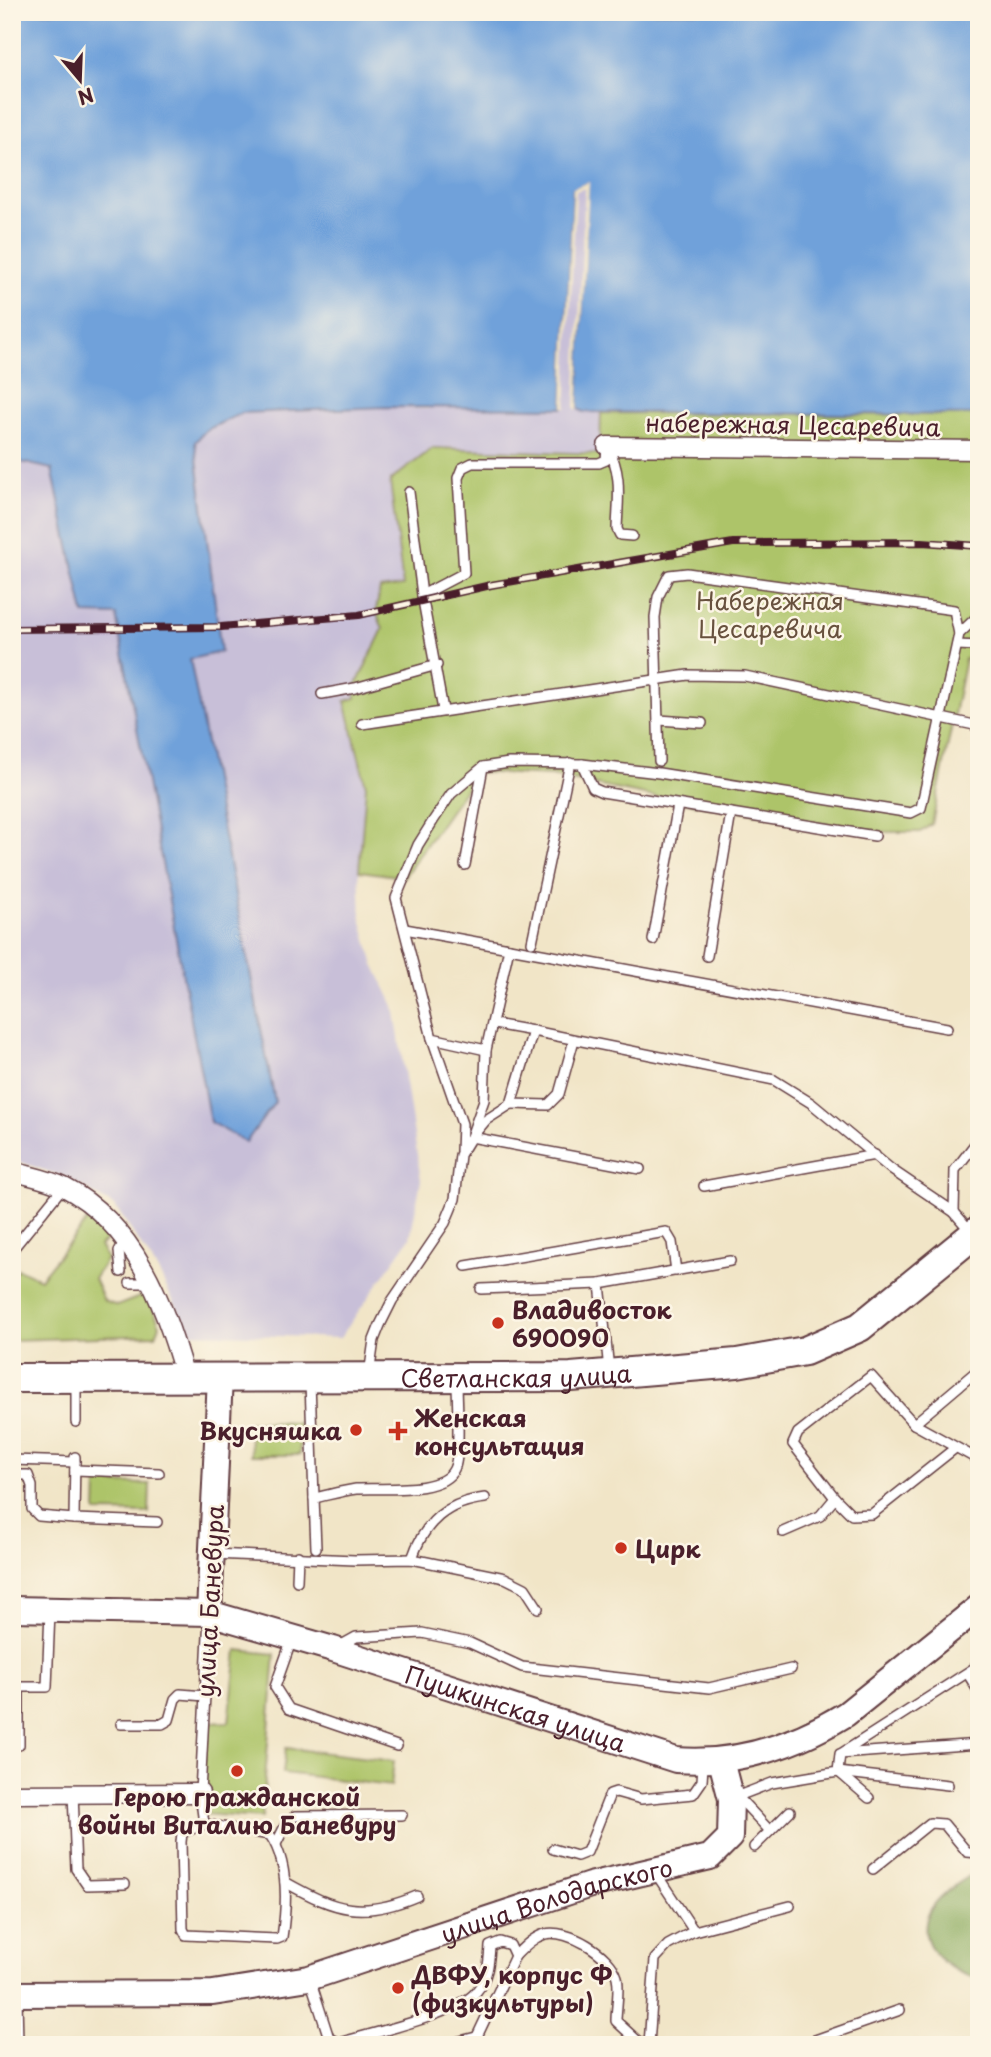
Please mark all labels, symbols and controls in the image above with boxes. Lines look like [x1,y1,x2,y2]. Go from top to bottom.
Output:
north arrow [46,46,116,116]
text: N [74,81,98,113]
street label: набережная Цесаревича [645,403,941,445]
park label: Набережная Цесаревича [696,582,844,646]
place label: Владивосток 690090 [512,1291,672,1355]
marker: Владивосток 690090 [490,1315,506,1331]
street label: Светланская улица [400,1354,633,1395]
place label: Женская консультация [413,1399,585,1463]
place label: Вкусняшка [199,1412,342,1448]
marker: Женская консультация [388,1421,408,1441]
marker: Вкусняшка [348,1422,364,1438]
street label: улица Баневура [186,1504,232,1698]
place label: Цирк [635,1530,701,1566]
marker: Цирк [613,1540,629,1556]
street label: Пушкинская улица [401,1656,630,1761]
marker: Герою гражданской войны Виталию Баневуру [229,1763,245,1779]
place label: Герою гражданской войны Виталию Баневуру [78,1778,396,1842]
street label: улица Володарского [436,1848,676,1951]
place label: ДВФУ, корпус Ф (физкультуры) [411,1956,612,2020]
marker: ДВФУ, корпус Ф (физкультуры) [390,1980,406,1996]

